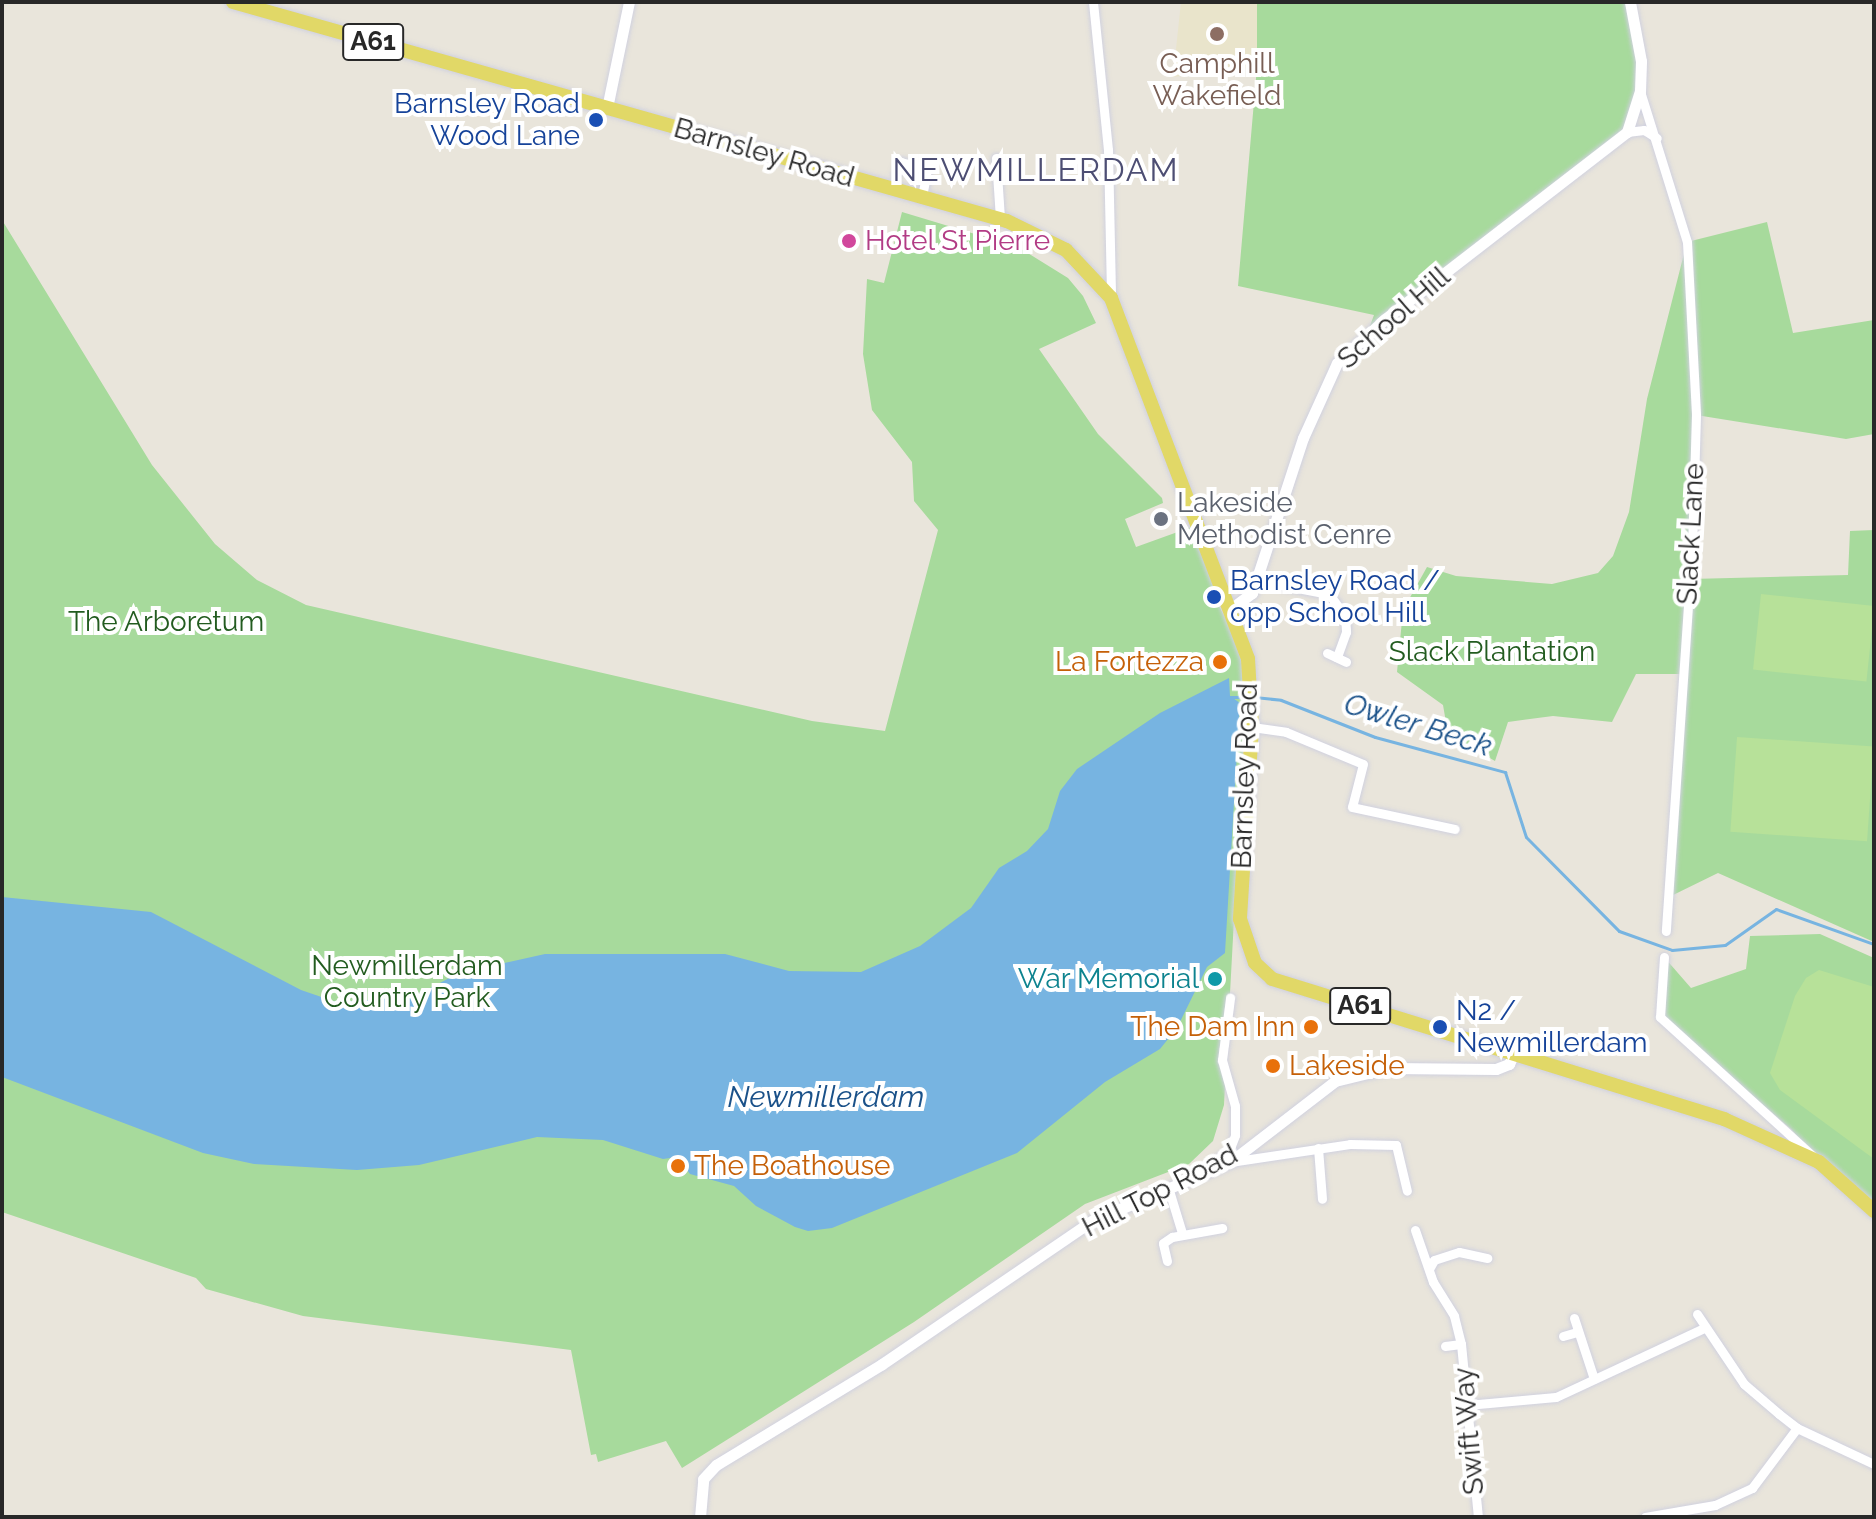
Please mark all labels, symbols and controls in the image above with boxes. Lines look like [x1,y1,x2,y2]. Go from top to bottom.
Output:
road number: A61 [341,20,405,64]
marker: Camphill Wakefield [1208,25,1226,43]
place label: Camphill Wakefield [1152,47,1282,113]
place label: Barnsley Road Wood Lane [393,87,580,153]
marker: Barnsley Road Wood Lane [587,111,605,129]
street label: Barnsley Road [670,111,858,195]
district label: NEWMILLERDAM [892,151,1180,189]
place label: Hotel St Pierre [865,224,1051,258]
marker: Hotel St Pierre [840,232,858,250]
street label: School Hill [1331,260,1457,376]
street label: Slack Lane [1671,462,1711,606]
place label: Lakeside Methodist Cenre [1177,486,1391,552]
marker: Lakeside Methodist Cenre [1152,510,1170,528]
place label: Barnsley Road / opp School Hill [1230,564,1441,630]
marker: Barnsley Road / opp School Hill [1205,588,1223,606]
park label: The Arboretum [67,605,265,639]
park label: Slack Plantation [1389,635,1595,669]
place label: La Fortezza [1055,645,1204,679]
marker: La Fortezza [1211,653,1229,671]
street label: Barnsley Road [1225,682,1265,870]
water label: Owler Beck [1340,685,1496,765]
park label: Newmillerdam Country Park [311,949,503,1015]
place label: War Memorial [1017,962,1199,996]
marker: War Memorial [1206,970,1224,988]
road number: A61 [1328,984,1392,1028]
place label: N2 / Newmillerdam [1456,994,1648,1060]
place label: The Dam Inn [1130,1010,1295,1044]
marker: The Dam Inn [1302,1018,1320,1036]
marker: N2 / Newmillerdam [1431,1018,1449,1036]
place label: Lakeside [1289,1049,1405,1083]
marker: Lakeside [1264,1057,1282,1075]
water label: Newmillerdam [728,1079,924,1115]
street label: Hill Top Road [1076,1137,1244,1245]
place label: The Boathouse [694,1149,890,1183]
marker: The Boathouse [669,1157,687,1175]
street label: Swift Way [1447,1365,1491,1497]

